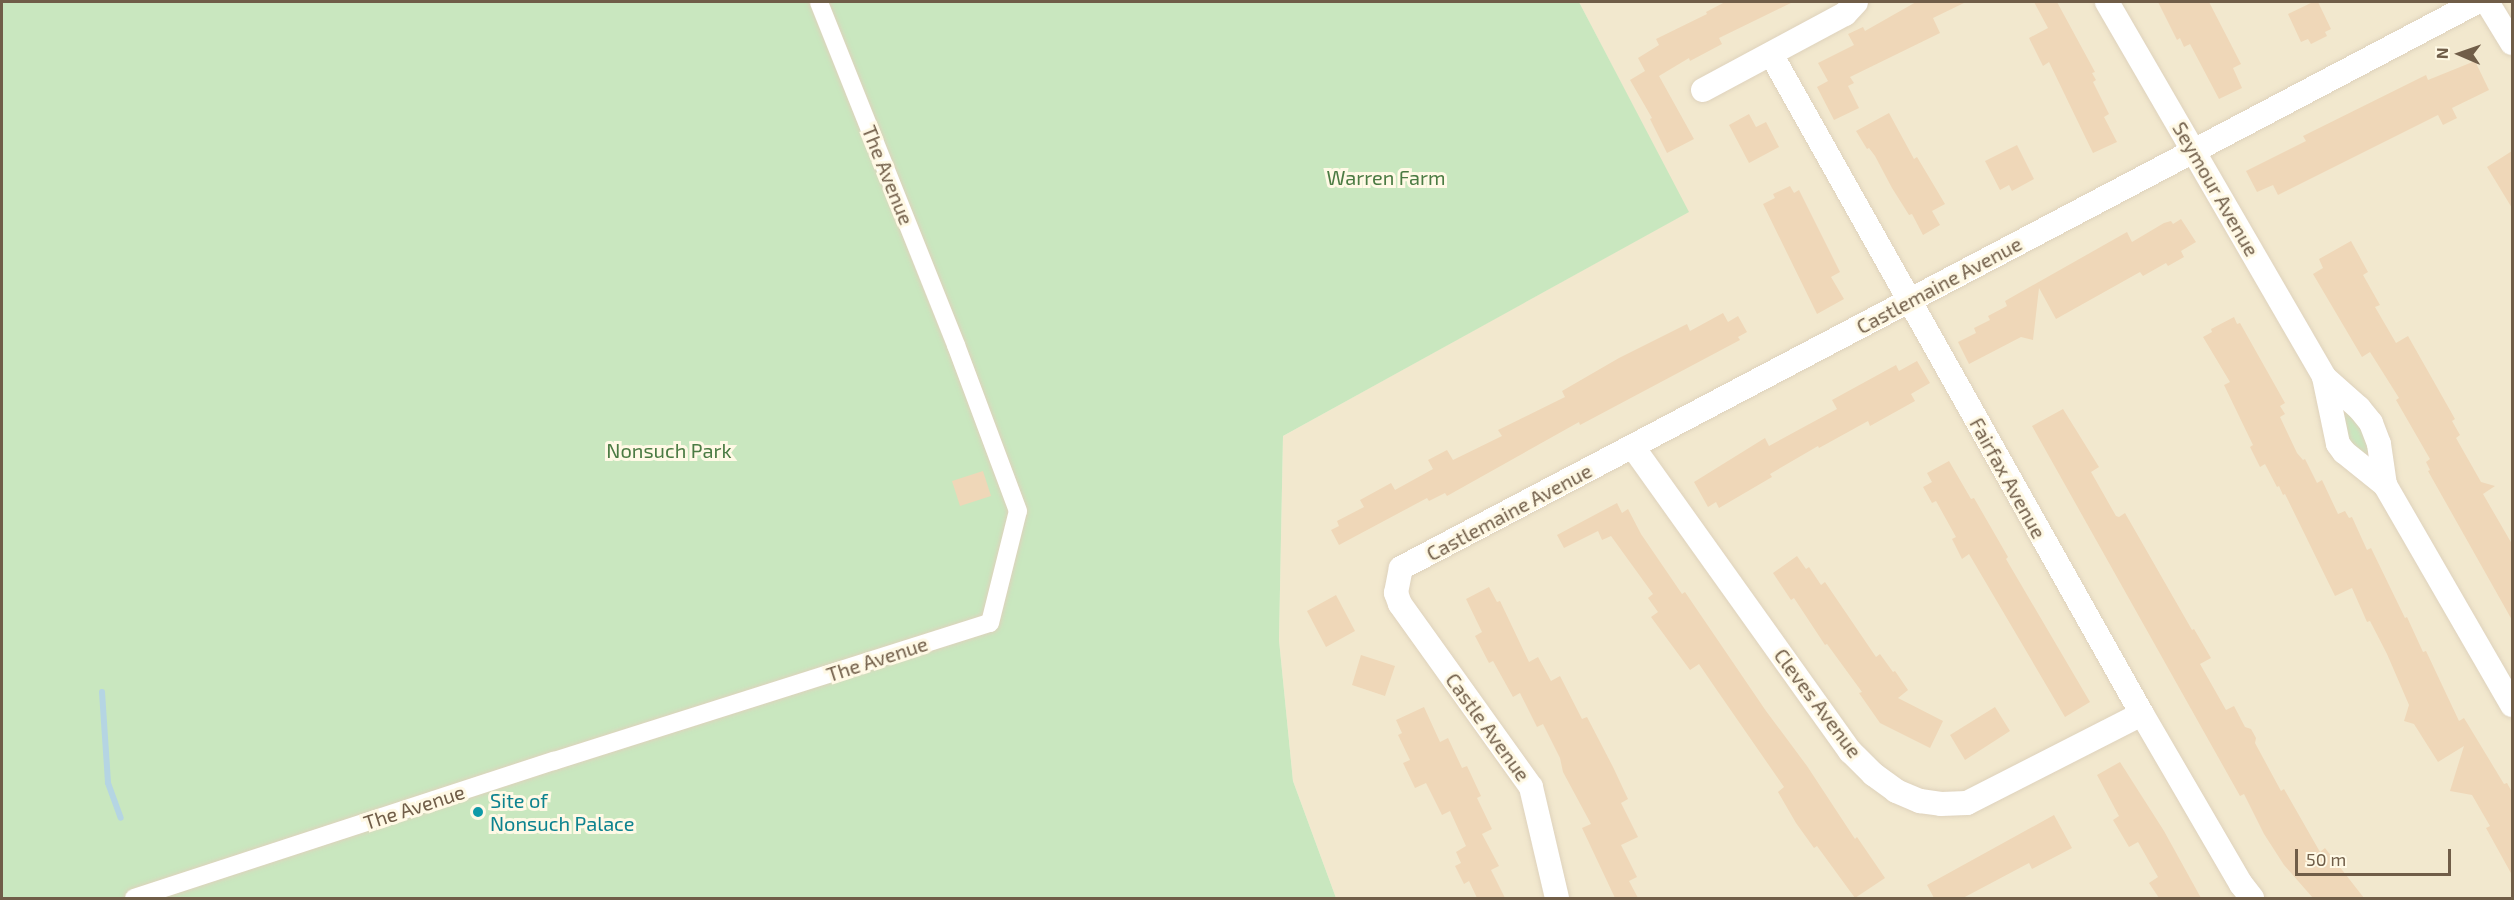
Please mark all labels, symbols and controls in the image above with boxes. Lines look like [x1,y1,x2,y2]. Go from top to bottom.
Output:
north arrow [2430,24,2490,84]
text: N [2432,47,2451,59]
street label: Seymour Avenue [2168,117,2264,261]
street label: The Avenue [857,122,919,228]
park label: Warren Farm [1326,165,1446,189]
street label: Castlemaine Avenue [1852,231,2026,339]
street label: Fairfax Avenue [1965,413,2051,543]
park label: Nonsuch Park [606,438,732,462]
street label: Castlemaine Avenue [1422,458,1596,566]
street label: The Avenue [823,631,931,687]
street label: Cleves Avenue [1769,644,1867,762]
street label: Castle Avenue [1441,668,1535,786]
street label: The Avenue [360,779,468,835]
place label: Site of Nonsuch Palace [490,789,634,836]
marker: Site of Nonsuch Palace [471,805,485,819]
scale bar [2298,837,2454,875]
text: 50 m [2306,848,2346,870]

